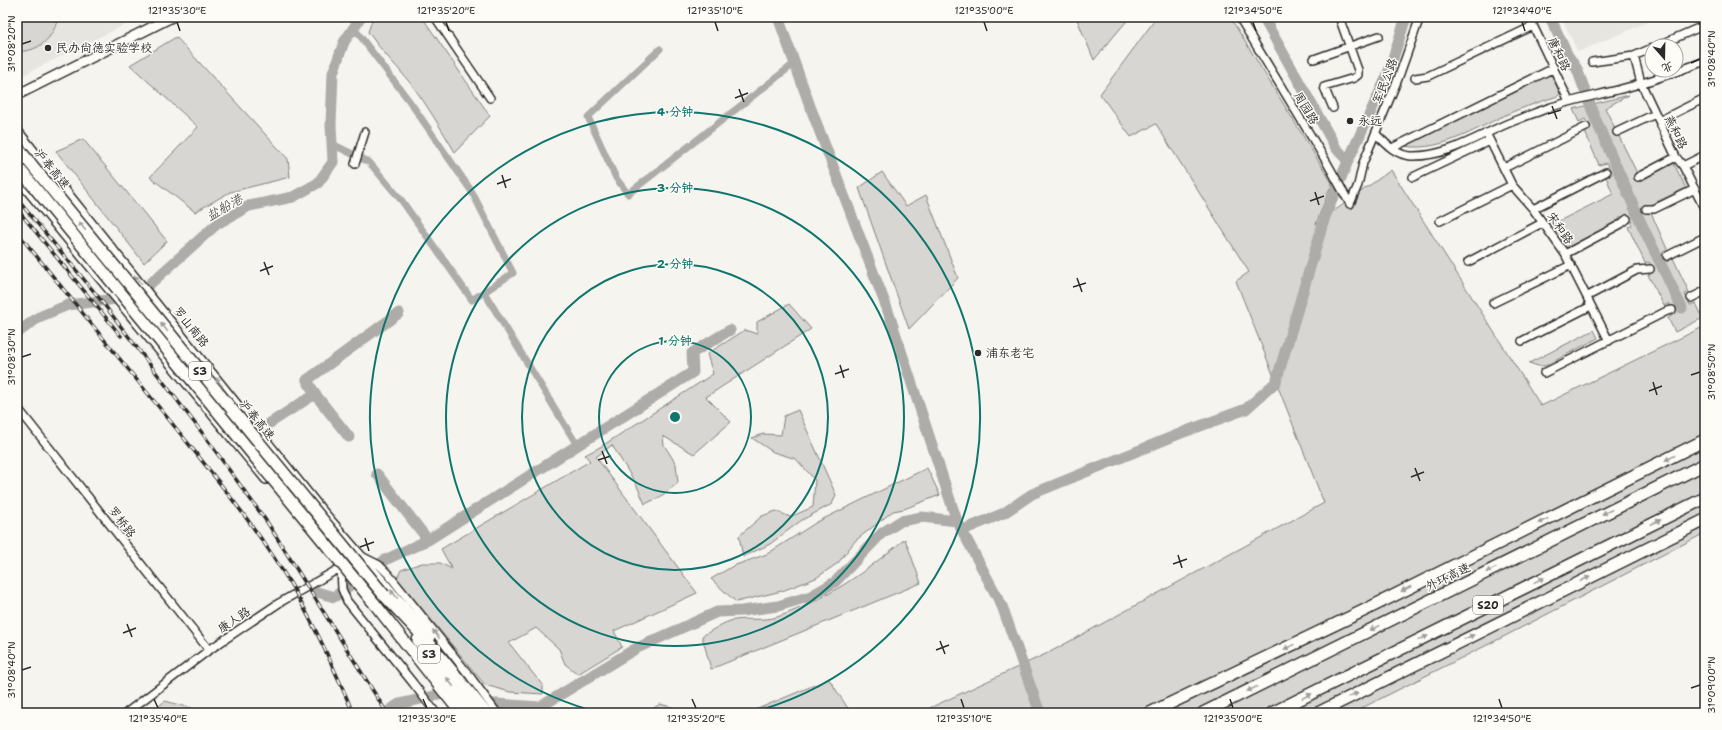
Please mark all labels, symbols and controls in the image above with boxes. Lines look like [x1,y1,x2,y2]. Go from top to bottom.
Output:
text: 121°35'30"E [148,4,206,17]
text: 121°35'20"E [417,4,475,17]
text: 121°35'10"E [687,4,743,17]
text: 121°35'00"E [955,4,1013,17]
text: 121°34'50"E [1224,4,1282,17]
text: 121°34'40"E [1492,4,1552,17]
text: 31°08'20"N [5,15,18,73]
text: 31°08'40"N [1705,30,1718,88]
street label: 唐和路 [1544,34,1574,74]
north arrow [1644,38,1684,78]
place label: 民办尚徳实验学校 [56,40,152,56]
marker: 民办尚徳实验学校 [43,43,53,53]
street label: 军民公路 [1369,56,1401,106]
text: 北 [1660,58,1675,76]
street label: 周园路 [1290,88,1322,128]
text: 4 分钟 [657,104,693,120]
street label: 燕和路 [1661,112,1691,152]
place label: 永远 [1358,113,1382,129]
marker: 永远 [1345,116,1355,126]
street label: 沪奉高速 [31,145,73,193]
text: 3 分钟 [657,180,693,196]
water label: 盐船港 [203,189,247,225]
street label: 宋和路 [1543,209,1577,247]
one-way arrow [77,221,86,231]
text: 2 分钟 [657,256,693,272]
one-way arrow [133,275,142,286]
street label: 罗山南路 [170,303,212,351]
one-way arrow [160,321,169,332]
text: 31°08'30"N [5,328,18,386]
text: 1 分钟 [658,333,692,349]
text: 31°08'50"N [1705,344,1718,400]
place label: 浦东老宅 [986,345,1034,361]
marker: 浦东老宅 [973,348,983,358]
road number: S3 [189,362,211,380]
one-way arrow [215,376,223,387]
street label: 沪奉高速 [236,396,278,444]
centre of rings [668,410,682,424]
one-way arrow [1664,455,1676,461]
street label: 罗桥路 [105,503,139,541]
one-way arrow [1602,509,1613,515]
one-way arrow [1537,518,1548,524]
one-way arrow [1650,519,1662,525]
street label: 外环高速 [1423,559,1473,595]
one-way arrow [1485,567,1497,573]
one-way arrow [1580,576,1591,583]
one-way arrow [1534,577,1545,583]
one-way arrow [1400,586,1412,592]
one-way arrow [389,588,398,599]
road number: S20 [1473,596,1503,614]
street label: 康人路 [215,603,253,637]
one-way arrow [1369,625,1380,631]
one-way arrow [432,628,440,639]
one-way arrow [1463,634,1475,640]
one-way arrow [1417,635,1429,641]
text: 31°08'40"N [5,641,18,699]
one-way arrow [1284,644,1295,650]
road number: S3 [418,645,440,663]
text: 31°09'00"N [1705,656,1718,714]
one-way arrow [446,677,454,687]
one-way arrow [1247,685,1258,692]
one-way arrow [1347,692,1358,698]
one-way arrow [1301,693,1312,699]
text: 121°35'40"E [129,712,187,725]
text: 121°35'30"E [398,712,456,725]
text: 121°35'20"E [667,712,725,725]
text: 121°35'10"E [936,712,992,725]
text: 121°35'00"E [1204,712,1262,725]
text: 121°34'50"E [1473,712,1531,725]

